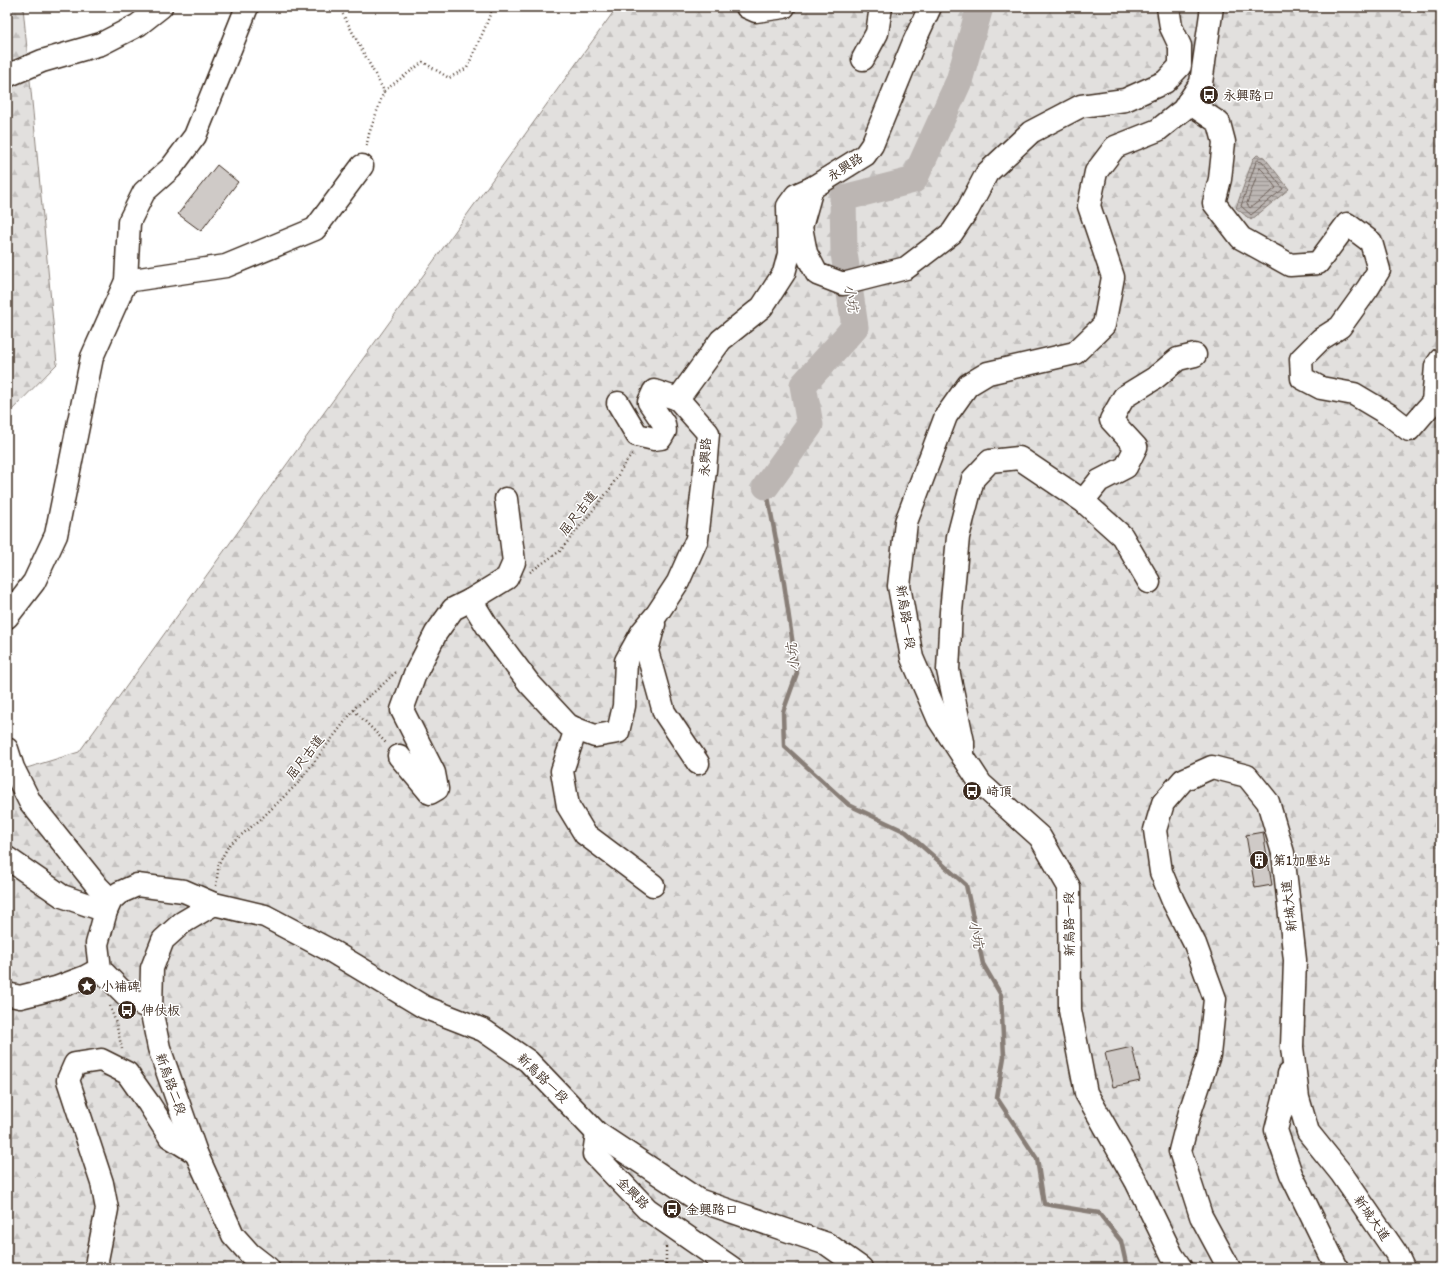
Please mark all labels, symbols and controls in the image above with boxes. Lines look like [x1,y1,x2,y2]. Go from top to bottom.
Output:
bus stop icon: 永興路口 [1198,84,1220,106]
place label: 永興路口 [1223,88,1275,103]
street label: 永興路 [825,150,865,184]
water label: 小坑 [840,283,862,315]
street label: 永興路 [697,437,713,477]
street label: 屈尺古道 [556,488,600,538]
street label: 新烏路一段 [894,584,918,650]
water label: 小坑 [783,640,803,672]
street label: 屈尺古道 [283,732,327,782]
bus stop icon: 崎頂 [961,780,983,802]
place label: 崎頂 [986,784,1012,799]
building icon: 第1加壓站 [1248,849,1270,871]
place label: 第1加壓站 [1273,853,1331,868]
street label: 新城大道 [1279,879,1299,933]
street label: 新烏路一段 [1061,891,1077,957]
water label: 小坑 [965,919,988,951]
place icon: 小補碑 [76,975,98,997]
place label: 小補碑 [101,979,140,994]
bus stop icon: 伸仗板 [116,999,138,1021]
place label: 伸仗板 [141,1003,180,1018]
street label: 新烏路一段 [514,1050,572,1106]
street label: 新烏路二段 [153,1051,189,1117]
street label: 金興路 [614,1174,652,1212]
street label: 新城大道 [1351,1192,1393,1244]
bus stop icon: 金興路口 [661,1198,683,1220]
place label: 金興路口 [686,1202,738,1217]

